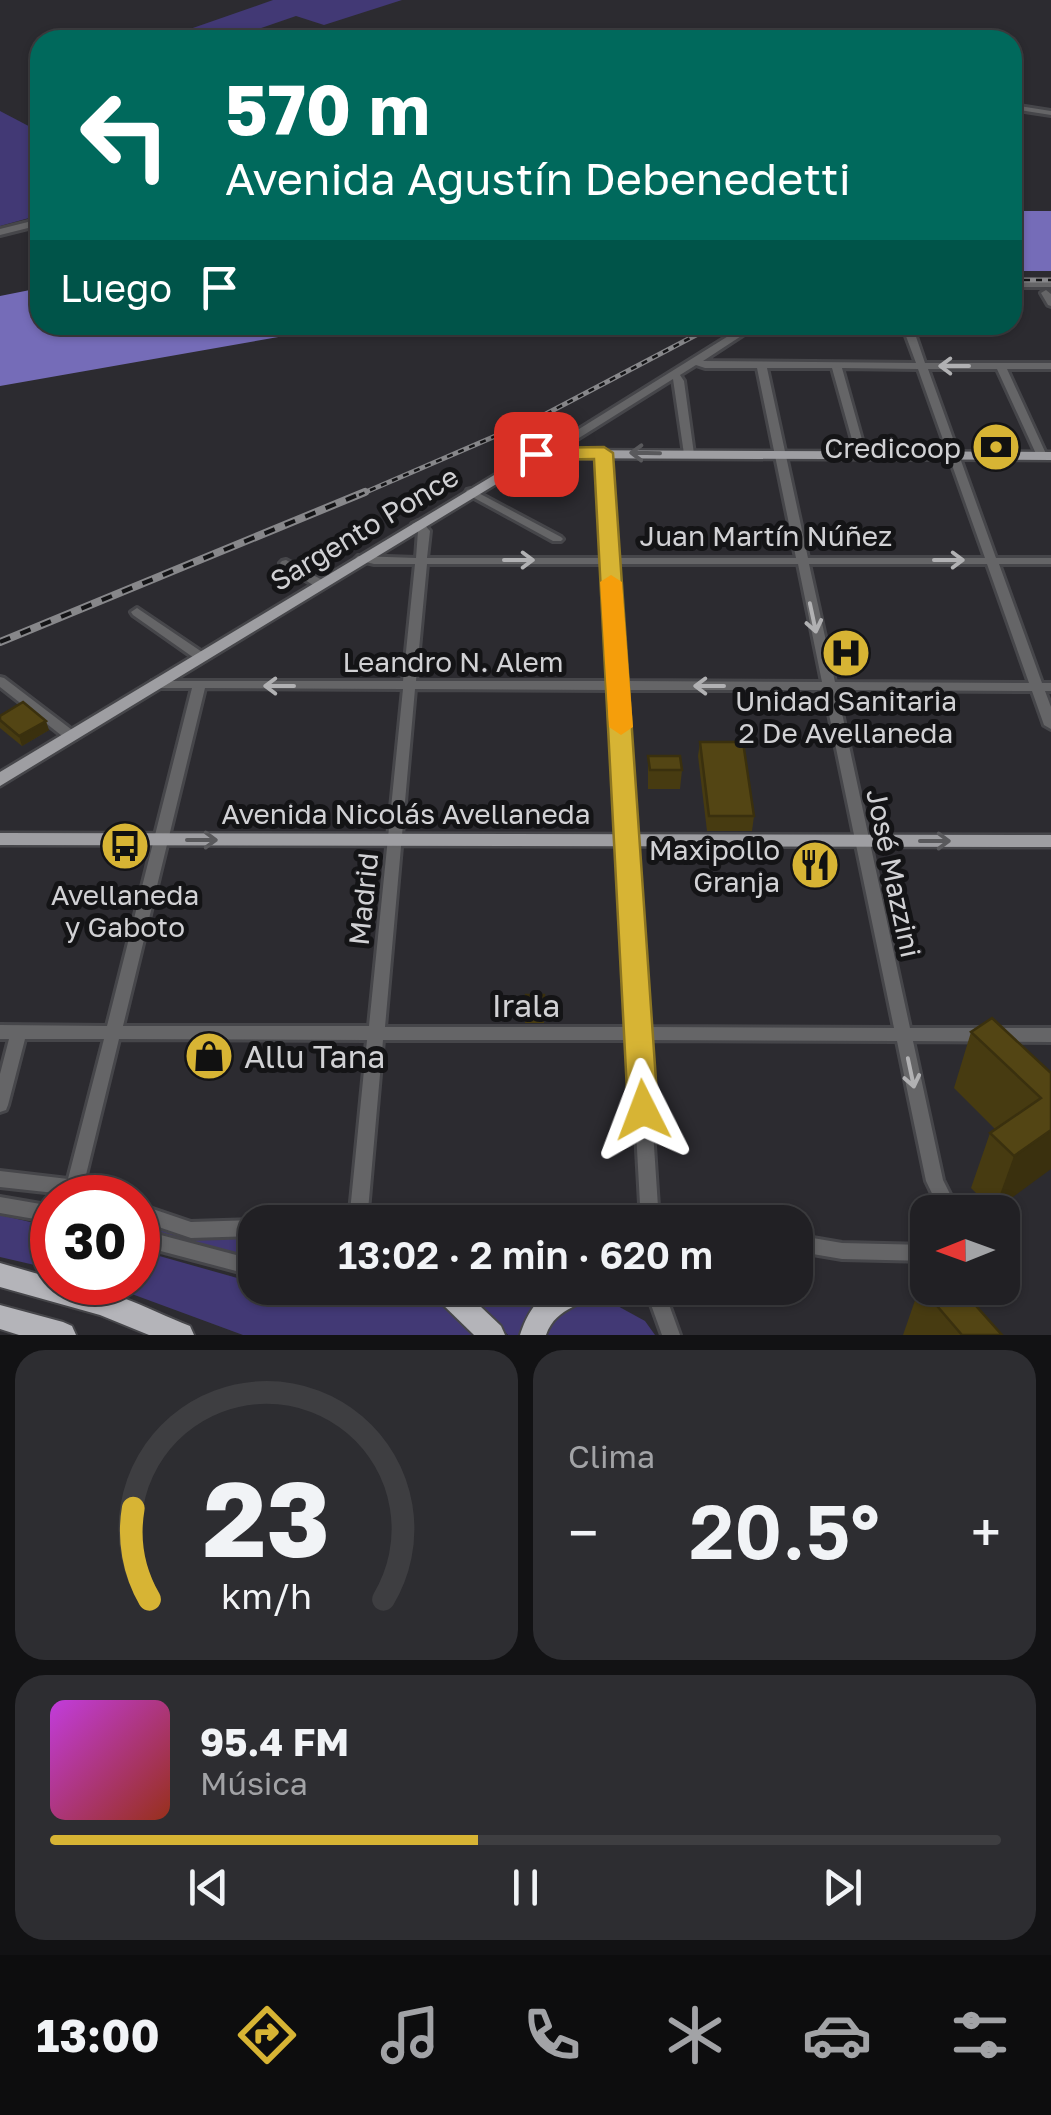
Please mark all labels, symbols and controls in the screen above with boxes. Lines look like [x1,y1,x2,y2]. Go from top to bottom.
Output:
text: 570 m [225,66,430,150]
icon: left [60,70,190,200]
text: Avenida Agustín Debenedetti [225,151,851,205]
icon: arrive [192,260,247,315]
text: Luego [60,265,172,310]
one-way arrow [938,356,970,376]
pin [494,412,579,497]
bank icon: Credicoop [970,421,1022,473]
icon: arrive [509,427,564,482]
place label: Credicoop [824,431,961,464]
one-way arrow [630,444,662,462]
street label: Sargento Ponce [264,459,464,597]
street label: Juan Martín Núñez [640,519,892,552]
one-way arrow [502,550,534,570]
one-way arrow [932,550,964,570]
one-way arrow [805,601,823,633]
hospital icon: Unidad Sanitaria 2 De Avellaneda [820,627,872,679]
street label: Leandro N. Alem [342,645,564,678]
one-way arrow [263,676,296,696]
one-way arrow [693,676,726,696]
place label: Unidad Sanitaria 2 De Avellaneda [735,684,957,749]
street label: José Mazzini [860,786,928,960]
street label: Avenida Nicolás Avellaneda [221,797,591,830]
bus stop icon: Avellaneda y Gaboto [99,820,151,872]
one-way arrow [186,830,218,850]
one-way arrow [918,832,951,850]
place label: Maxipollo Granja [649,833,780,898]
restaurant icon: Maxipollo Granja [789,839,841,891]
street label: Madrid [342,851,384,947]
place label: Avellaneda y Gaboto [51,878,199,943]
street label: Irala [492,986,560,1024]
shop icon: Allu Tana [183,1030,235,1082]
place label: Allu Tana [244,1037,385,1075]
one-way arrow [903,1056,922,1088]
position arrow [591,1058,695,1162]
speed limit sign: 30 [30,1175,160,1305]
north arrow [910,1195,1020,1305]
map controls [910,1195,1020,1305]
text: 13:02 · 2 min · 620 m [338,1232,713,1277]
text: Clima [568,1437,655,1475]
text: 23 [203,1455,330,1580]
text: 20.5° [689,1485,880,1576]
text: − [568,1499,598,1565]
text: + [971,1499,1001,1565]
text: km/h [221,1574,312,1617]
text: 95.4 FM [200,1719,349,1764]
text: Música [200,1764,308,1802]
icon: previous [181,1860,236,1915]
icon: pause [498,1860,553,1915]
icon: next [815,1860,870,1915]
icon: directions [232,2000,302,2070]
icon: music [375,2000,445,2070]
icon: phone [517,2000,587,2070]
icon: climate [660,2000,730,2070]
icon: car [802,2000,872,2070]
icon: filters [945,2000,1015,2070]
text: 13:00 [36,2008,160,2062]

